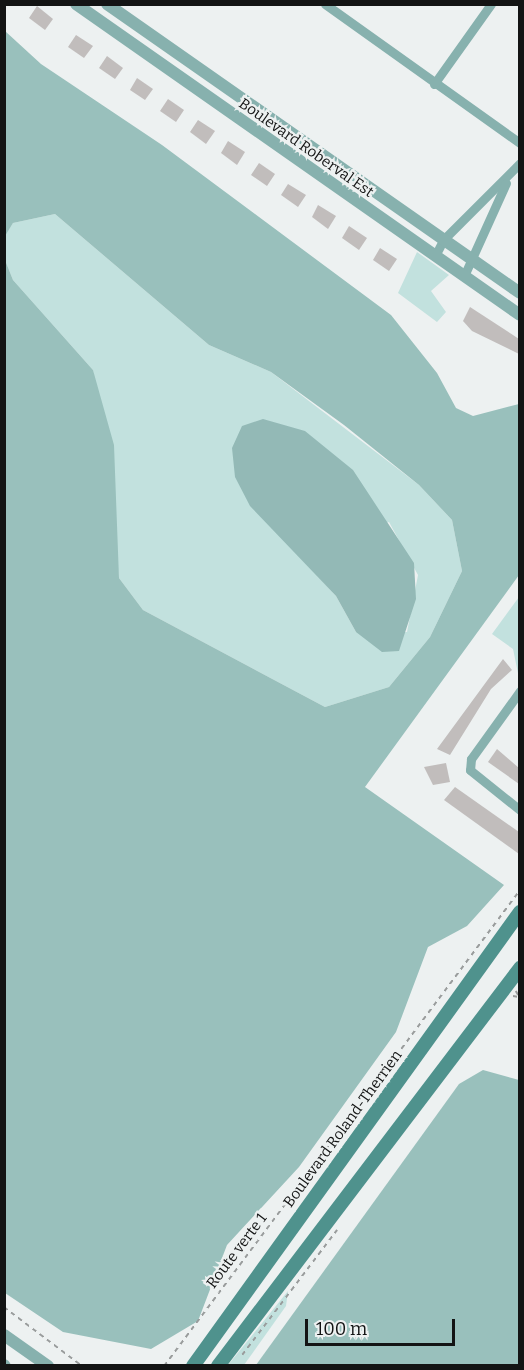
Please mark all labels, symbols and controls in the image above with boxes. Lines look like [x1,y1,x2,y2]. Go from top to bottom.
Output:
street label: Boulevard Roberval Est [235,95,377,201]
street label: Boulevard Roland-Therrien [280,1047,406,1211]
street label: Route verte 1 [203,1210,271,1292]
scale bar [308,1307,458,1345]
text: 100 m [316,1318,367,1340]

